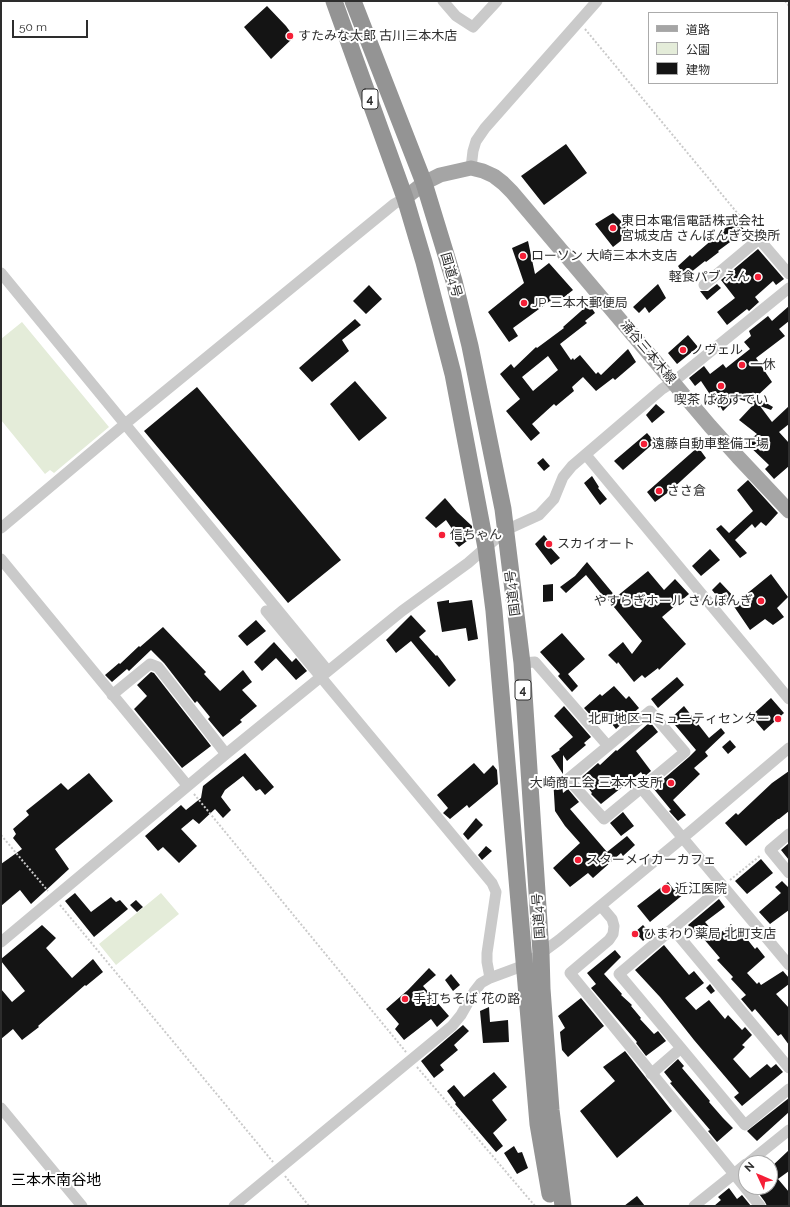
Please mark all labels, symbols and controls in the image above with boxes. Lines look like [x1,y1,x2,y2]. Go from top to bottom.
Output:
scale bar [14,12,90,38]
legend [648,12,778,84]
text: 50 m [19,20,47,34]
text: 道路 [686,23,710,37]
place label: すたみな太郎 古川三本木店 [298,28,457,44]
marker: すたみな太郎 古川三本木店 [285,31,295,41]
text: 公園 [686,43,710,57]
text: 建物 [686,63,710,77]
road number: 4 [362,89,378,109]
place label: 東日本電信電話株式会社 宮城支店 さんぼんぎ交換所 [621,213,780,244]
marker: 東日本電信電話株式会社 宮城支店 さんぼんぎ交換所 [608,223,618,233]
place label: ローソン 大崎三本木支店 [531,248,677,264]
street label: 国道4号 [437,251,465,299]
marker: ローソン 大崎三本木支店 [518,251,528,261]
place label: 軽食パブ えん [669,269,750,285]
marker: 軽食パブ えん [753,272,763,282]
place label: JP 三本木郵便局 [532,295,628,311]
marker: JP 三本木郵便局 [519,298,529,308]
street label: 涌谷三本木線 [617,317,679,387]
place label: ノヴェル [691,342,743,358]
marker: ノヴェル [678,345,688,355]
place label: 一休 [750,357,776,373]
marker: 一休 [737,360,747,370]
marker: 喫茶 ばあすでい [716,381,726,391]
place label: 喫茶 ばあすでい [674,392,768,408]
place label: 遠藤自動車整備工場 [652,436,769,452]
marker: 遠藤自動車整備工場 [639,439,649,449]
place label: ささ倉 [667,483,706,499]
marker: ささ倉 [654,486,664,496]
place label: 信ちゃん [450,527,502,543]
marker: 信ちゃん [437,530,447,540]
place label: スカイオート [557,536,635,552]
marker: スカイオート [544,539,554,549]
street label: 国道4号 [502,569,524,617]
place label: やすらぎホール さんぼんぎ [594,593,753,609]
marker: やすらぎホール さんぼんぎ [756,596,766,606]
road number: 4 [515,680,531,700]
place label: 北町地区コミュニティセンター [588,711,770,727]
marker: 北町地区コミュニティセンター [773,714,783,724]
place label: 大崎商工会 三本木支所 [530,775,663,791]
marker: 大崎商工会 三本木支所 [666,778,676,788]
place label: スターメイカーカフェ [586,852,716,868]
marker: スターメイカーカフェ [573,855,583,865]
place label: 近江医院 [675,881,727,897]
marker: 近江医院 [660,883,672,895]
street label: 国道4号 [530,892,548,940]
place label: ひまわり薬局 北町支店 [643,926,776,942]
marker: ひまわり薬局 北町支店 [630,929,640,939]
place label: 手打ちそば 花の路 [413,991,520,1007]
marker: 手打ちそば 花の路 [400,994,410,1004]
north arrow [738,1155,778,1195]
text: N [742,1159,757,1175]
district label: 三本木南谷地 [11,1171,101,1189]

